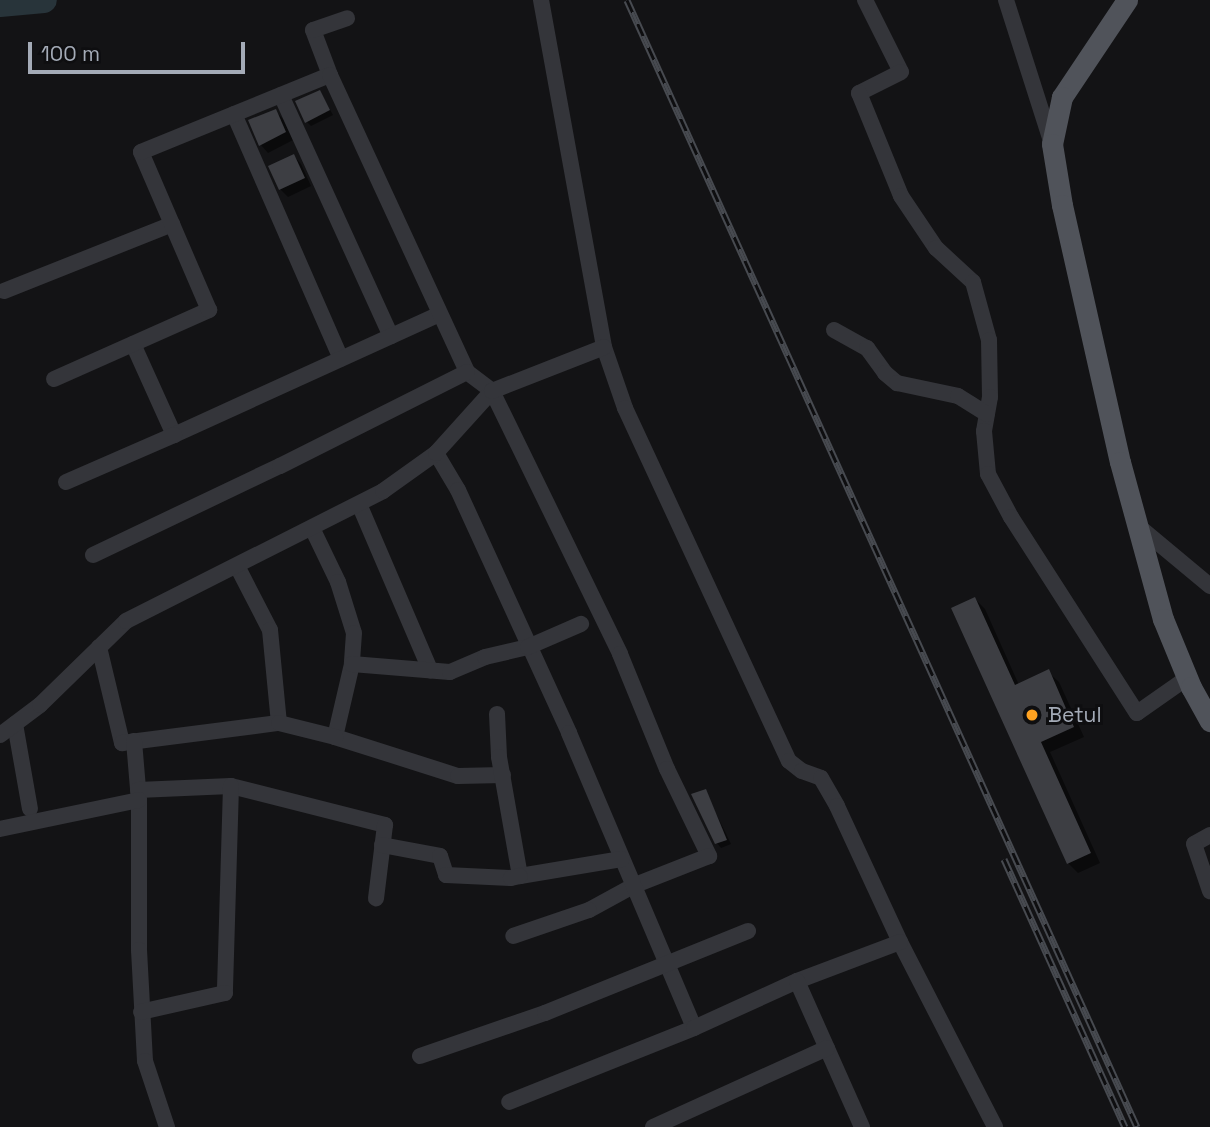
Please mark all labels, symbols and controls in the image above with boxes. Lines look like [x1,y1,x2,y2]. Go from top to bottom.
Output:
scale bar [32,28,248,72]
text: 100 m [41,40,100,67]
place label: Betul [1048,702,1102,728]
marker: Betul [1022,705,1042,725]

